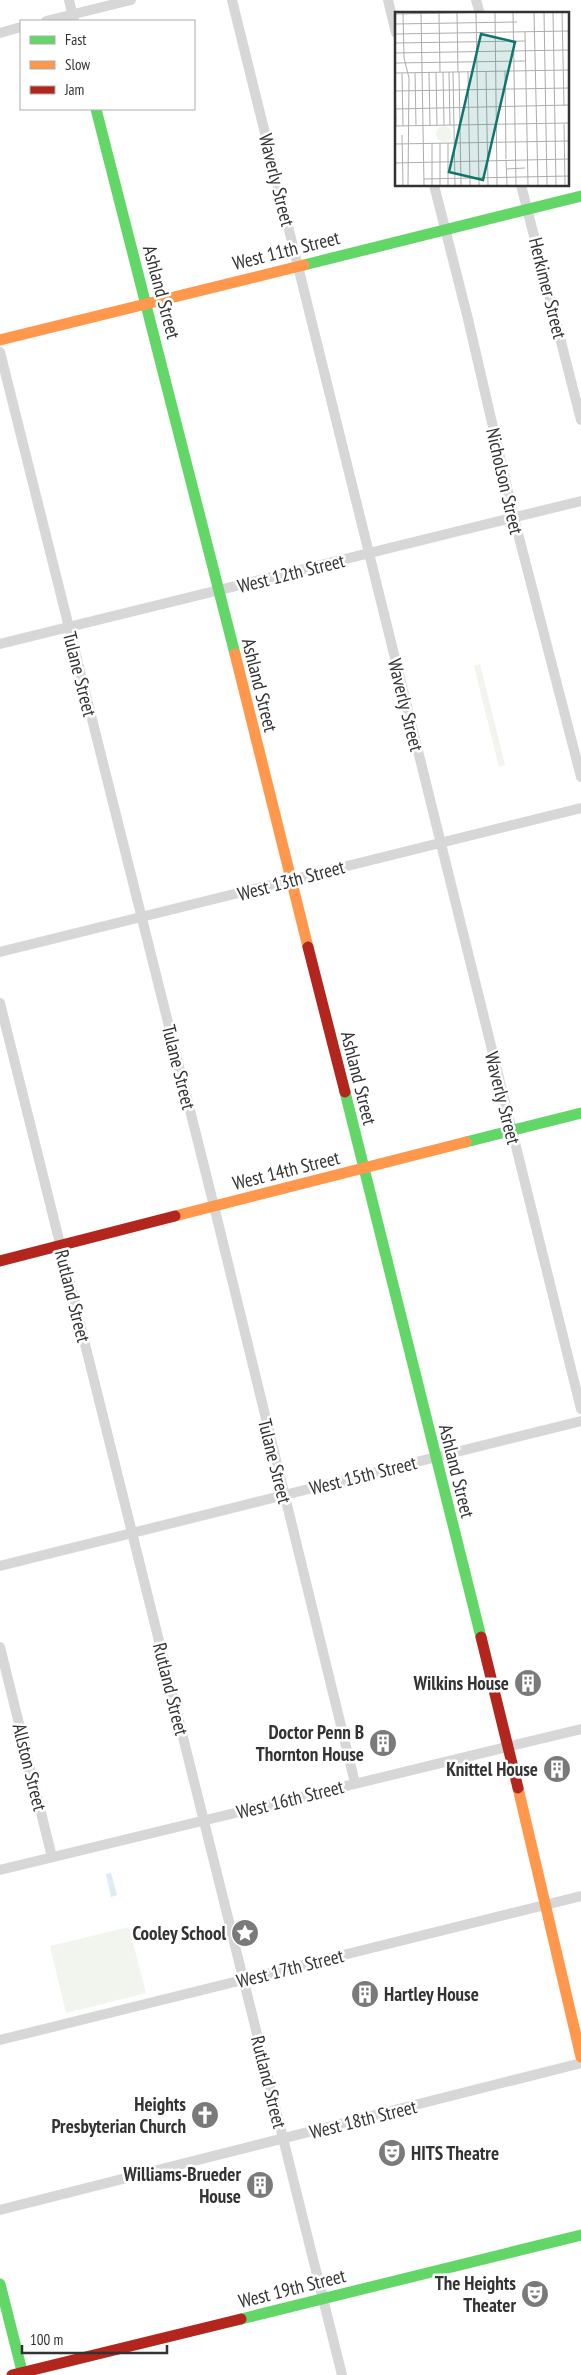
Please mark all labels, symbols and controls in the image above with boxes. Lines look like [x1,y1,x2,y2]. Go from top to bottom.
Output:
inset map [395,12,568,186]
legend [20,20,195,110]
text: Fast [65,30,86,49]
text: Slow [65,55,90,74]
text: Jam [64,80,84,99]
street label: Waverly Street [254,131,300,230]
street label: West 11th Street [230,225,343,275]
street label: Herkimer Street [524,235,572,342]
street label: Ashland Street [138,243,186,342]
street label: Nicholson Street [481,425,529,537]
street label: West 12th Street [235,548,348,598]
street label: Tulane Street [58,629,102,720]
street label: Ashland Street [237,636,283,735]
street label: Waverly Street [383,656,429,755]
street label: West 13th Street [235,854,348,906]
street label: Tulane Street [157,1022,201,1113]
street label: Ashland Street [336,1029,382,1128]
street label: Waverly Street [480,1049,526,1148]
street label: West 14th Street [230,1145,343,1195]
street label: Rutland Street [50,1247,96,1346]
street label: Tulane Street [253,1416,297,1507]
street label: Ashland Street [434,1422,480,1521]
street label: West 15th Street [307,1450,420,1500]
street label: Rutland Street [148,1640,194,1739]
building icon: Wilkins House [513,1668,543,1698]
place label: Wilkins House [412,1671,509,1695]
place label: Doctor Penn B Thornton House [256,1720,364,1766]
street label: Allston Street [8,1721,53,1814]
building icon: Doctor Penn B Thornton House [368,1728,398,1758]
building icon: Knittel House [542,1754,572,1784]
place label: Knittel House [446,1757,538,1781]
street label: West 16th Street [234,1774,347,1824]
place icon: Cooley School [230,1918,260,1948]
place label: Cooley School [132,1921,226,1945]
street label: West 17th Street [234,1943,347,1993]
building icon: Hartley House [350,1979,380,2009]
place label: Hartley House [384,1982,479,2006]
street label: Rutland Street [246,2033,292,2132]
place label: Heights Presbyterian Church [51,2092,186,2138]
street label: West 18th Street [307,2094,420,2144]
church icon: Heights Presbyterian Church [190,2100,220,2130]
theatre icon: HITS Theatre [377,2138,407,2168]
place label: HITS Theatre [411,2141,499,2165]
place label: Williams-Brueder House [122,2162,241,2208]
building icon: Williams-Brueder House [245,2170,275,2200]
street label: West 19th Street [236,2263,349,2313]
place label: The Heights Theater [435,2271,516,2317]
theatre icon: The Heights Theater [520,2279,550,2309]
scale bar [22,2322,168,2354]
text: 100 m [30,2330,63,2349]

